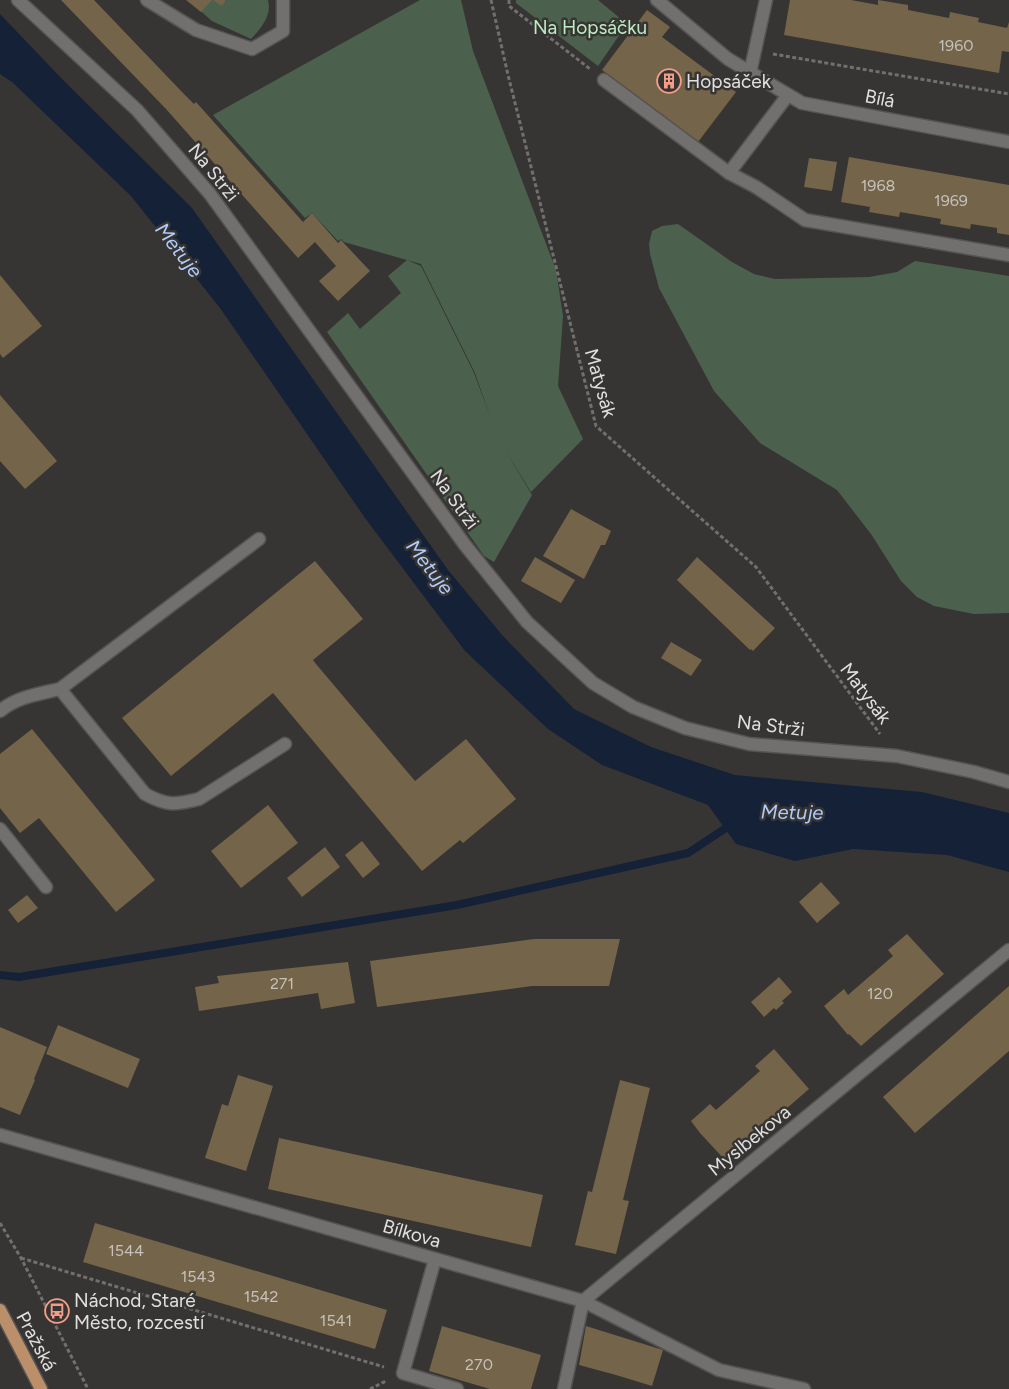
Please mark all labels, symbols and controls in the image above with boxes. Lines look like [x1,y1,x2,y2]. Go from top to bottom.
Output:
park label: Na Hopsáčku [533,16,647,39]
house number: 1960 [939,36,973,55]
building icon: Hopsáček [656,68,682,94]
place label: Hopsáček [686,70,772,93]
street label: Bílá [863,84,897,113]
street label: Na Strži [183,139,244,206]
house number: 1968 [861,176,895,195]
house number: 1969 [934,191,968,210]
water label: Metuje [150,218,208,282]
street label: Matysák [580,346,622,421]
street label: Na Strži [425,465,484,534]
water label: Metuje [401,535,459,599]
street label: Matysák [835,658,897,729]
street label: Na Strži [736,710,806,741]
water label: Metuje [760,799,824,825]
house number: 271 [270,974,294,993]
house number: 120 [867,984,893,1003]
street label: Myslbekova [703,1100,795,1181]
street label: Bílkova [380,1214,444,1253]
house number: 1544 [108,1241,144,1260]
house number: 1543 [181,1267,215,1286]
house number: 1542 [244,1287,278,1306]
place label: Náchod, Staré Město, rozcestí [74,1289,206,1334]
bus stop icon: Náchod, Staré Město, rozcestí [44,1298,70,1324]
street label: Pražská [11,1308,62,1375]
house number: 1541 [320,1311,352,1330]
house number: 270 [465,1355,493,1374]

